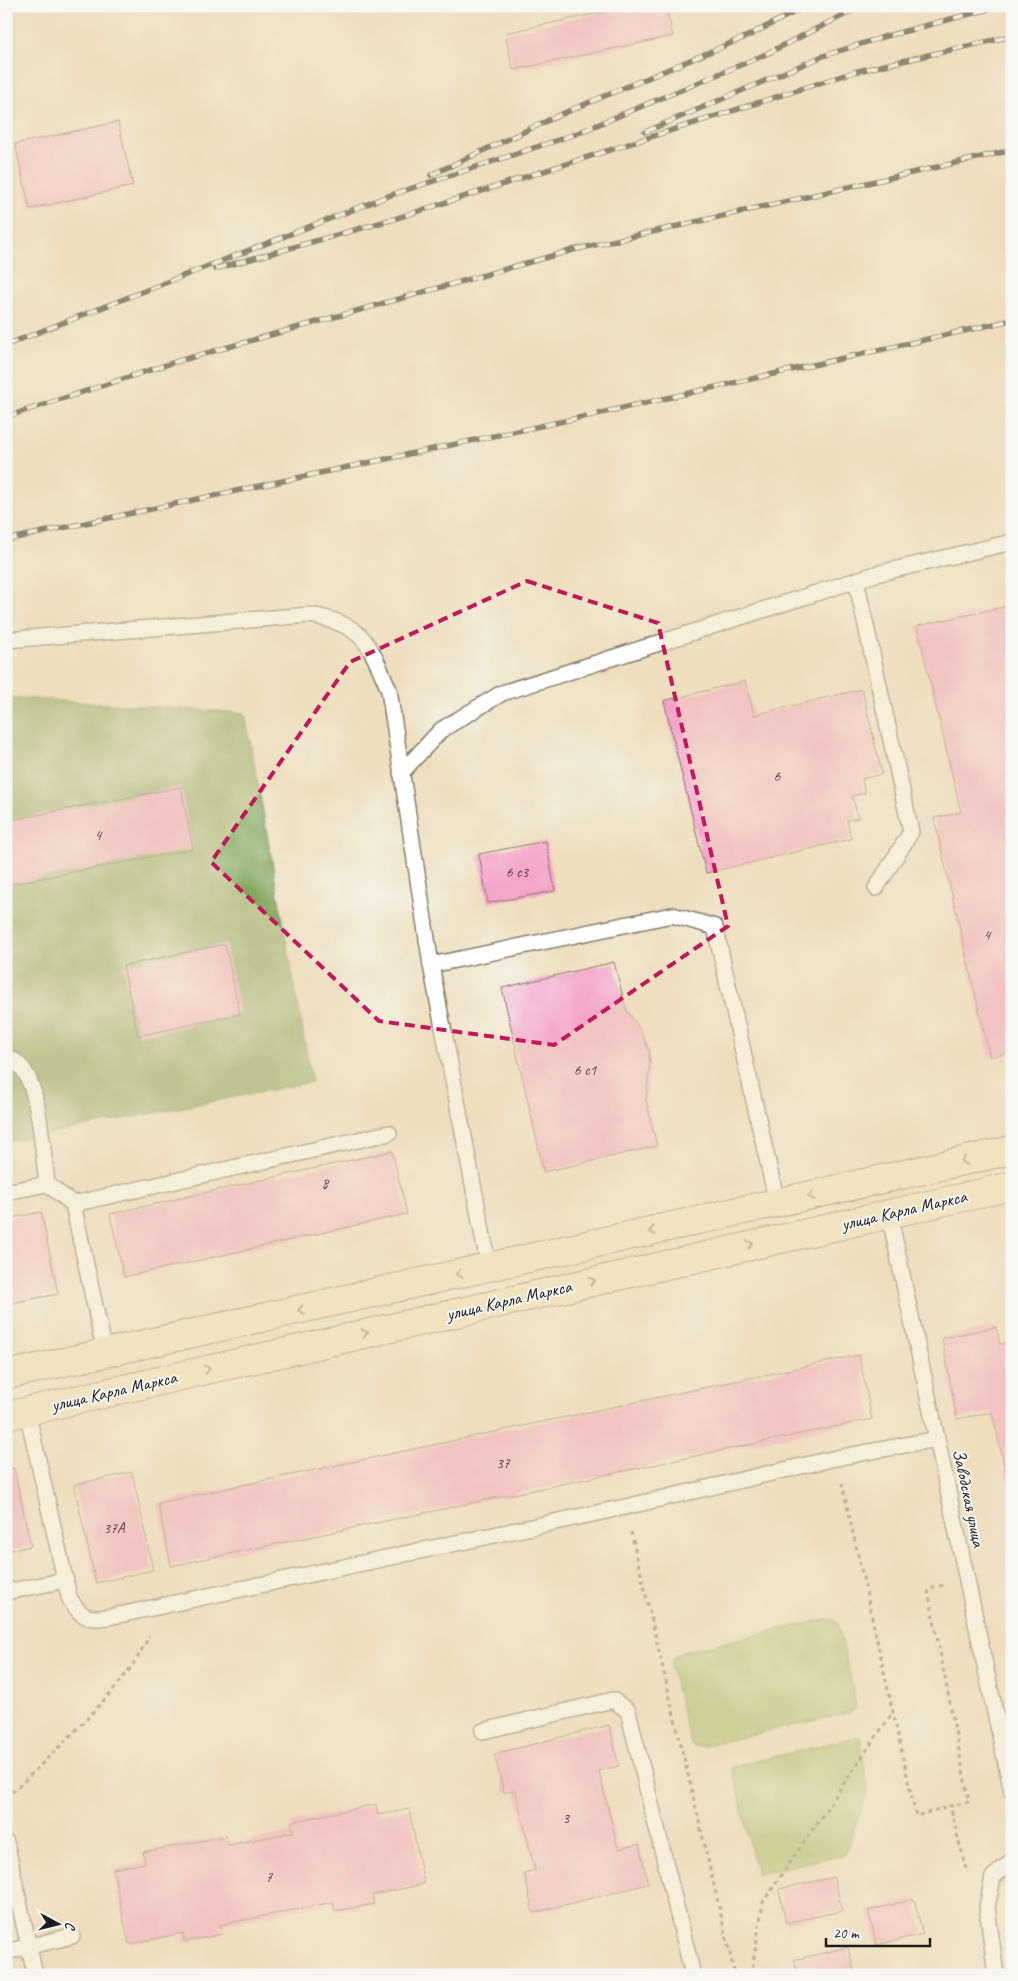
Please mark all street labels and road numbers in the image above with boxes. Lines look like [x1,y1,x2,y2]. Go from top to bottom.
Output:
street label: улица Карла Маркса [838,1185,970,1235]
street label: улица Карла Маркса [443,1275,575,1325]
street label: улица Карла Маркса [48,1366,180,1416]
street label: Заводская улица [948,1447,990,1550]

